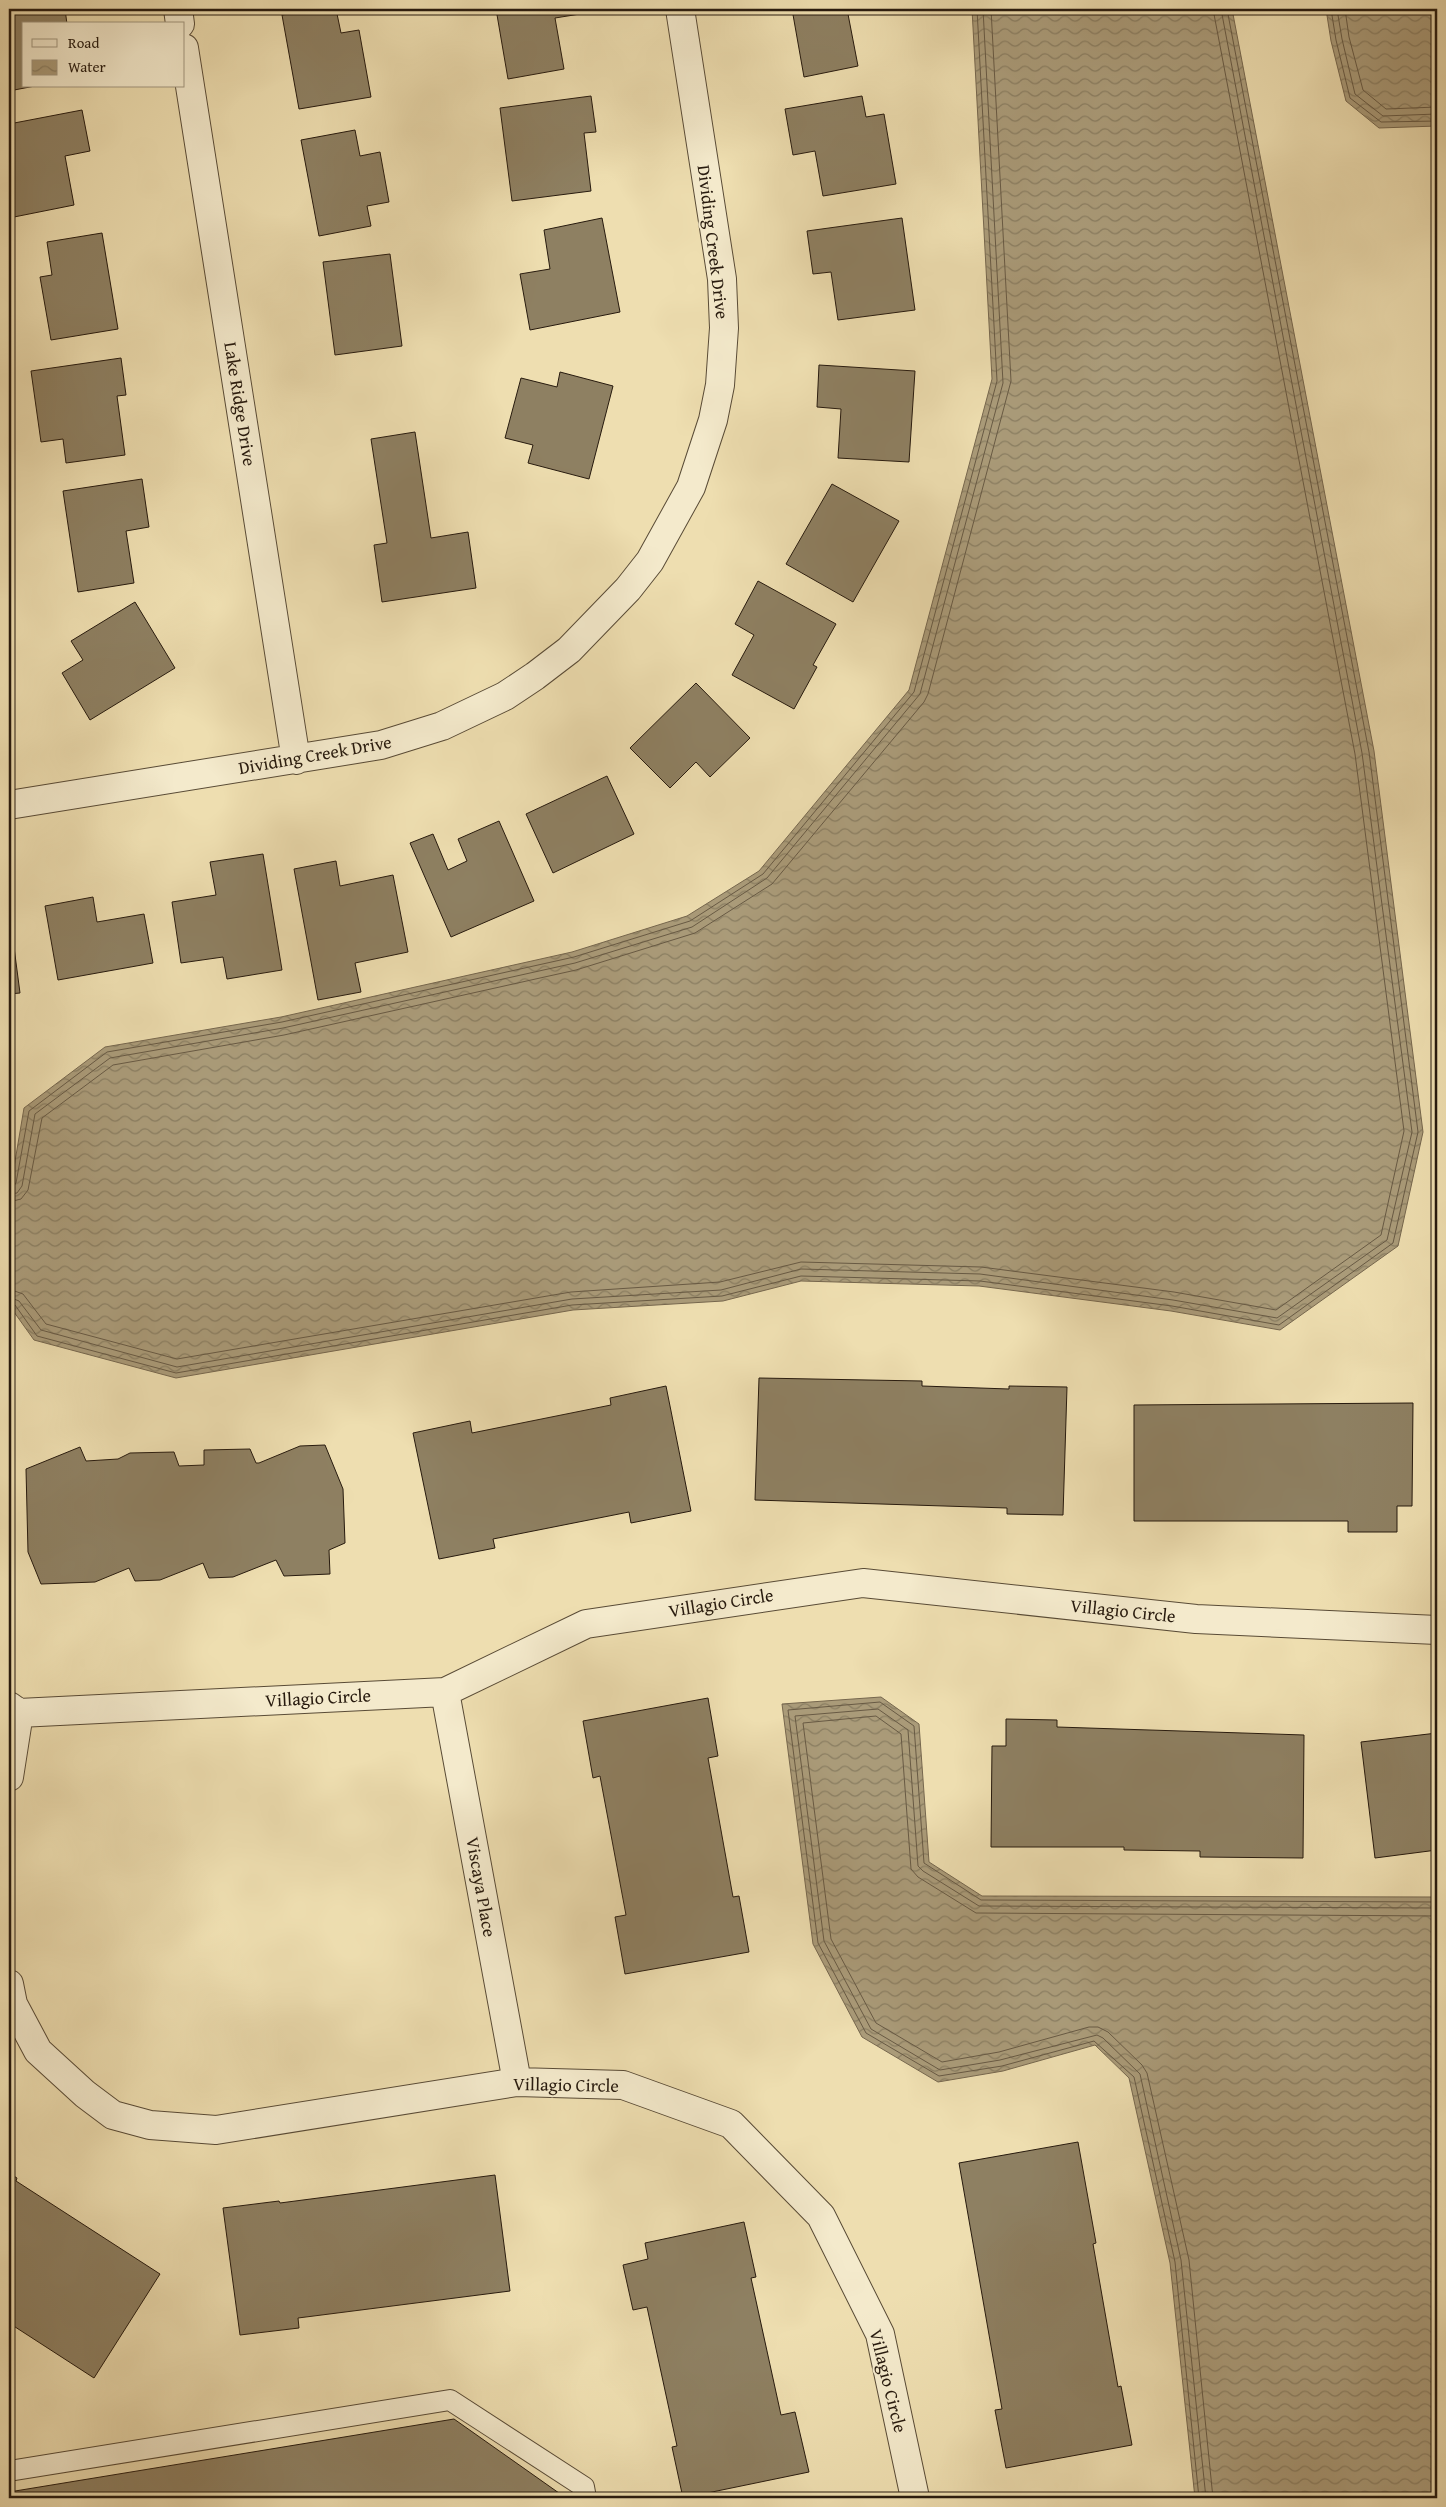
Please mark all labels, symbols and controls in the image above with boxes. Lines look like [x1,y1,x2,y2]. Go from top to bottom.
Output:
legend [22,22,185,88]
text: Road [68,32,99,53]
text: Water [68,56,106,77]
street label: Dividing Creek Drive [691,163,736,321]
street label: Lake Ridge Drive [217,340,264,468]
street label: Dividing Creek Drive [236,728,394,781]
street label: Villagio Circle [667,1581,775,1624]
street label: Villagio Circle [1069,1592,1177,1629]
street label: Villagio Circle [264,1681,372,1714]
street label: Viscaya Place [459,1835,504,1939]
street label: Villagio Circle [513,2070,619,2099]
street label: Villagio Circle [863,2326,914,2435]

